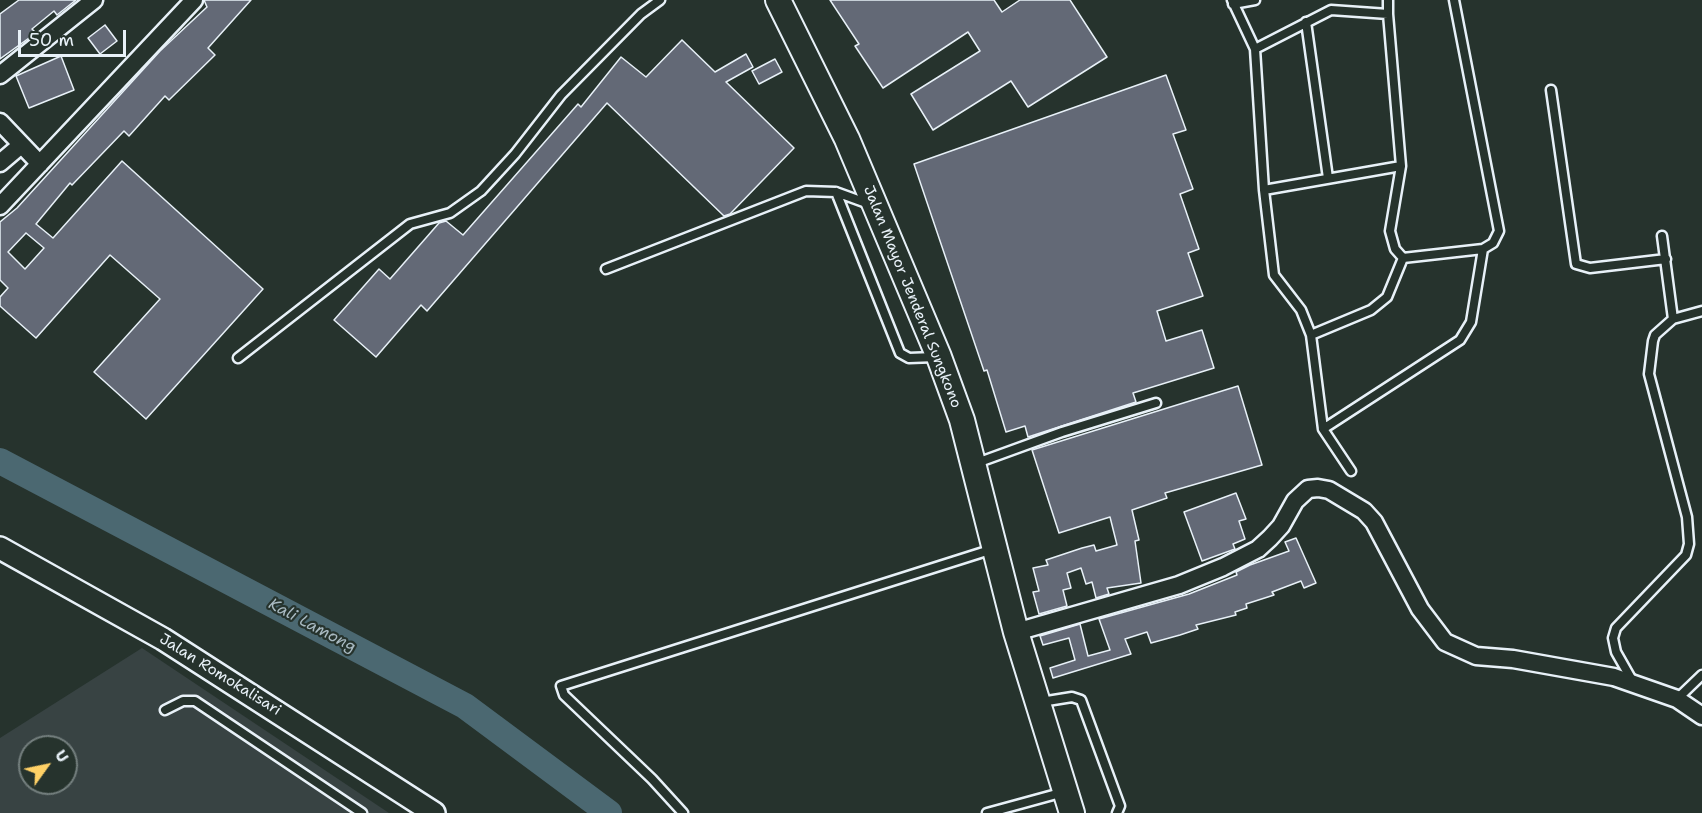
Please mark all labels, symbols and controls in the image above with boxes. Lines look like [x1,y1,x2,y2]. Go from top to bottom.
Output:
scale bar [21,18,129,56]
text: 50 m [29,28,74,52]
street label: Jalan Mayor Jenderal Sungkono [859,183,965,411]
water label: Kali Lamong [265,595,359,657]
street label: Jalan Romokalisari [156,630,284,720]
north arrow [18,735,78,795]
text: U [50,746,74,766]

